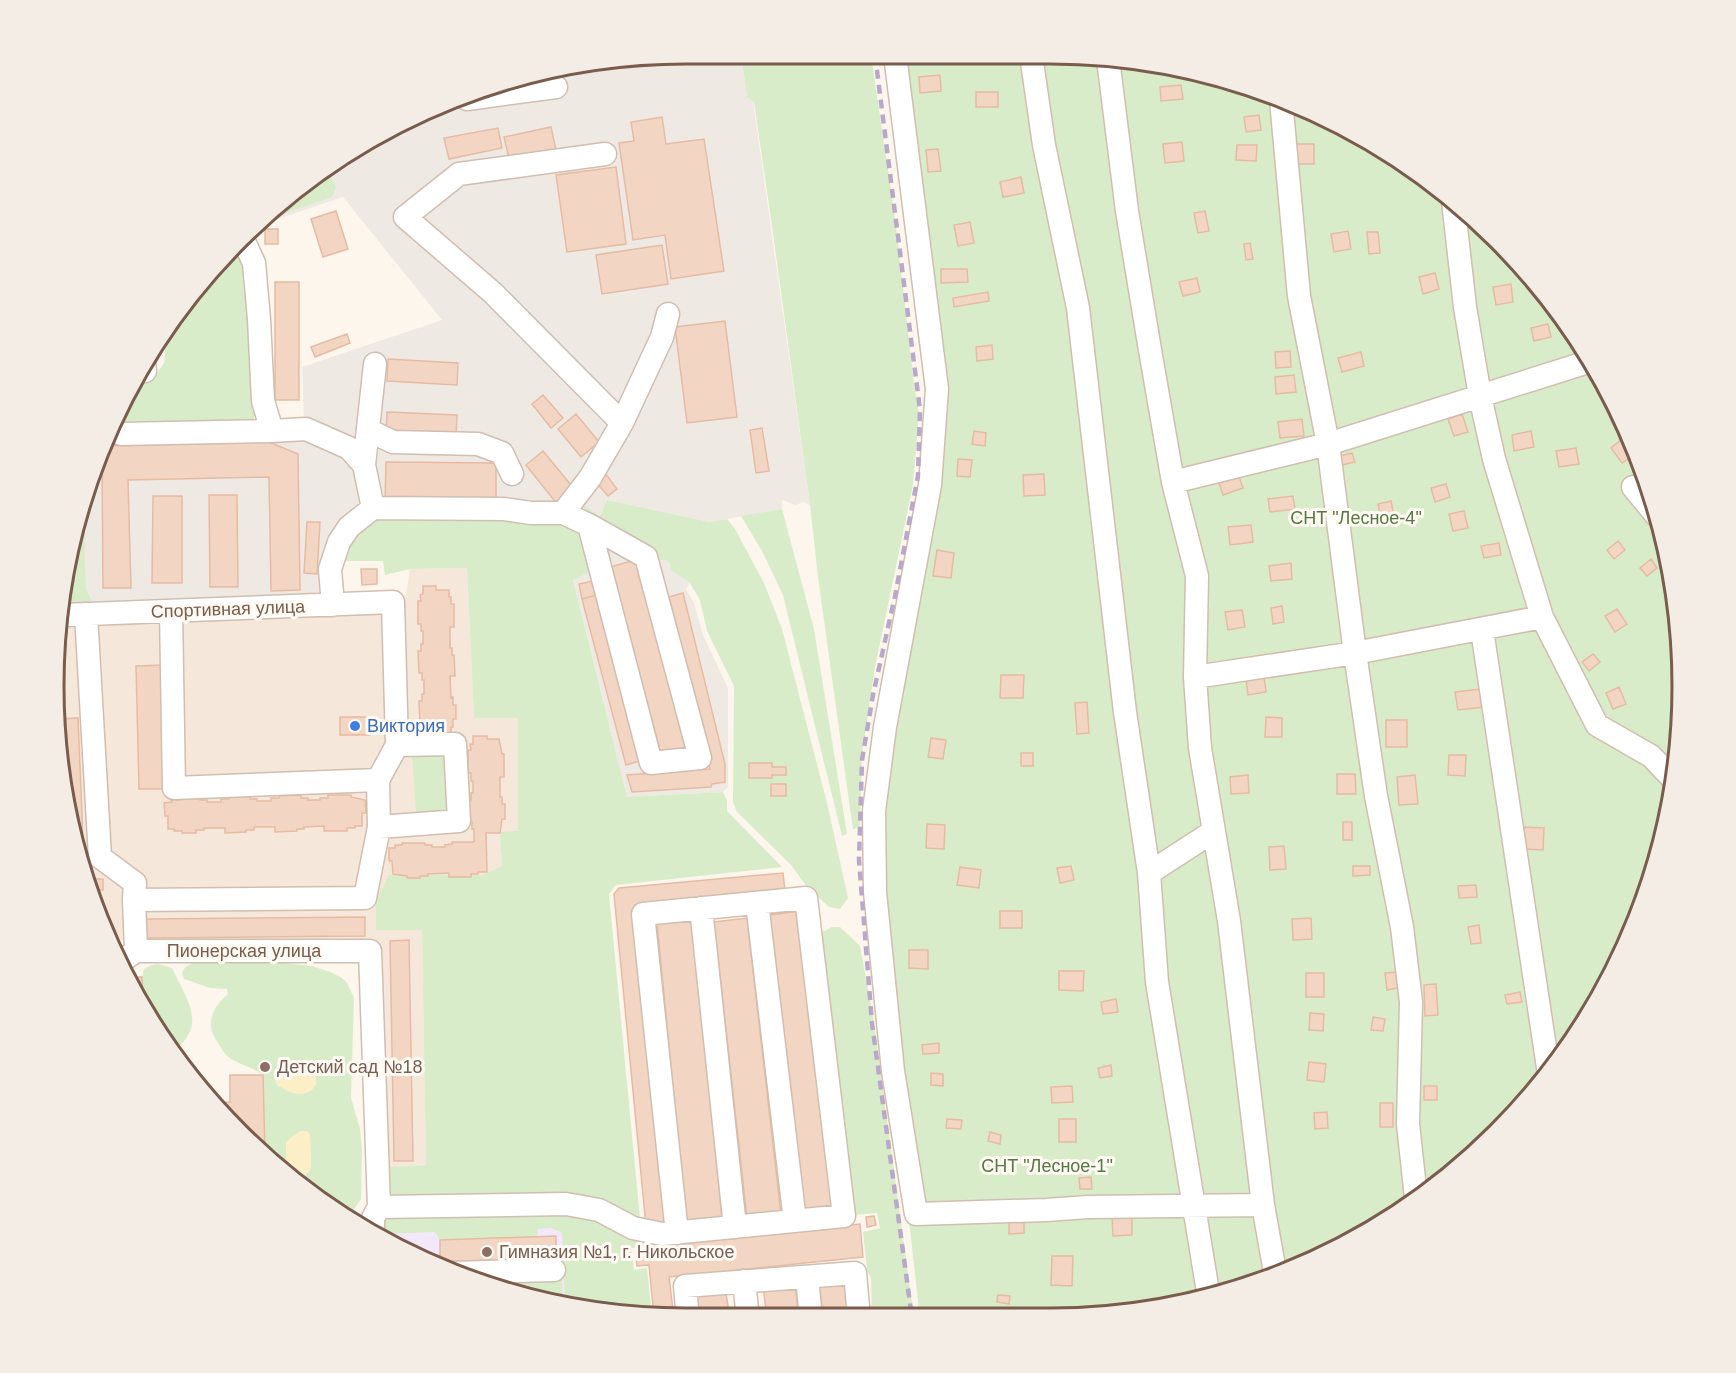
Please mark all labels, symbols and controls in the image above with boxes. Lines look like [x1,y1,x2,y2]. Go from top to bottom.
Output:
park label: СНТ "Лесное-4" [1290,508,1422,528]
street label: Спортивная улица [150,596,306,622]
place label: Виктория [367,716,445,736]
marker: Виктория [348,719,362,733]
street label: Пионерская улица [167,941,322,961]
place label: Детский сад №18 [277,1057,422,1077]
marker: Детский сад №18 [258,1060,272,1074]
park label: СНТ "Лесное-1" [981,1156,1113,1176]
place label: Гимназия №1, г. Никольское [499,1242,734,1262]
marker: Гимназия №1, г. Никольское [480,1245,494,1259]

